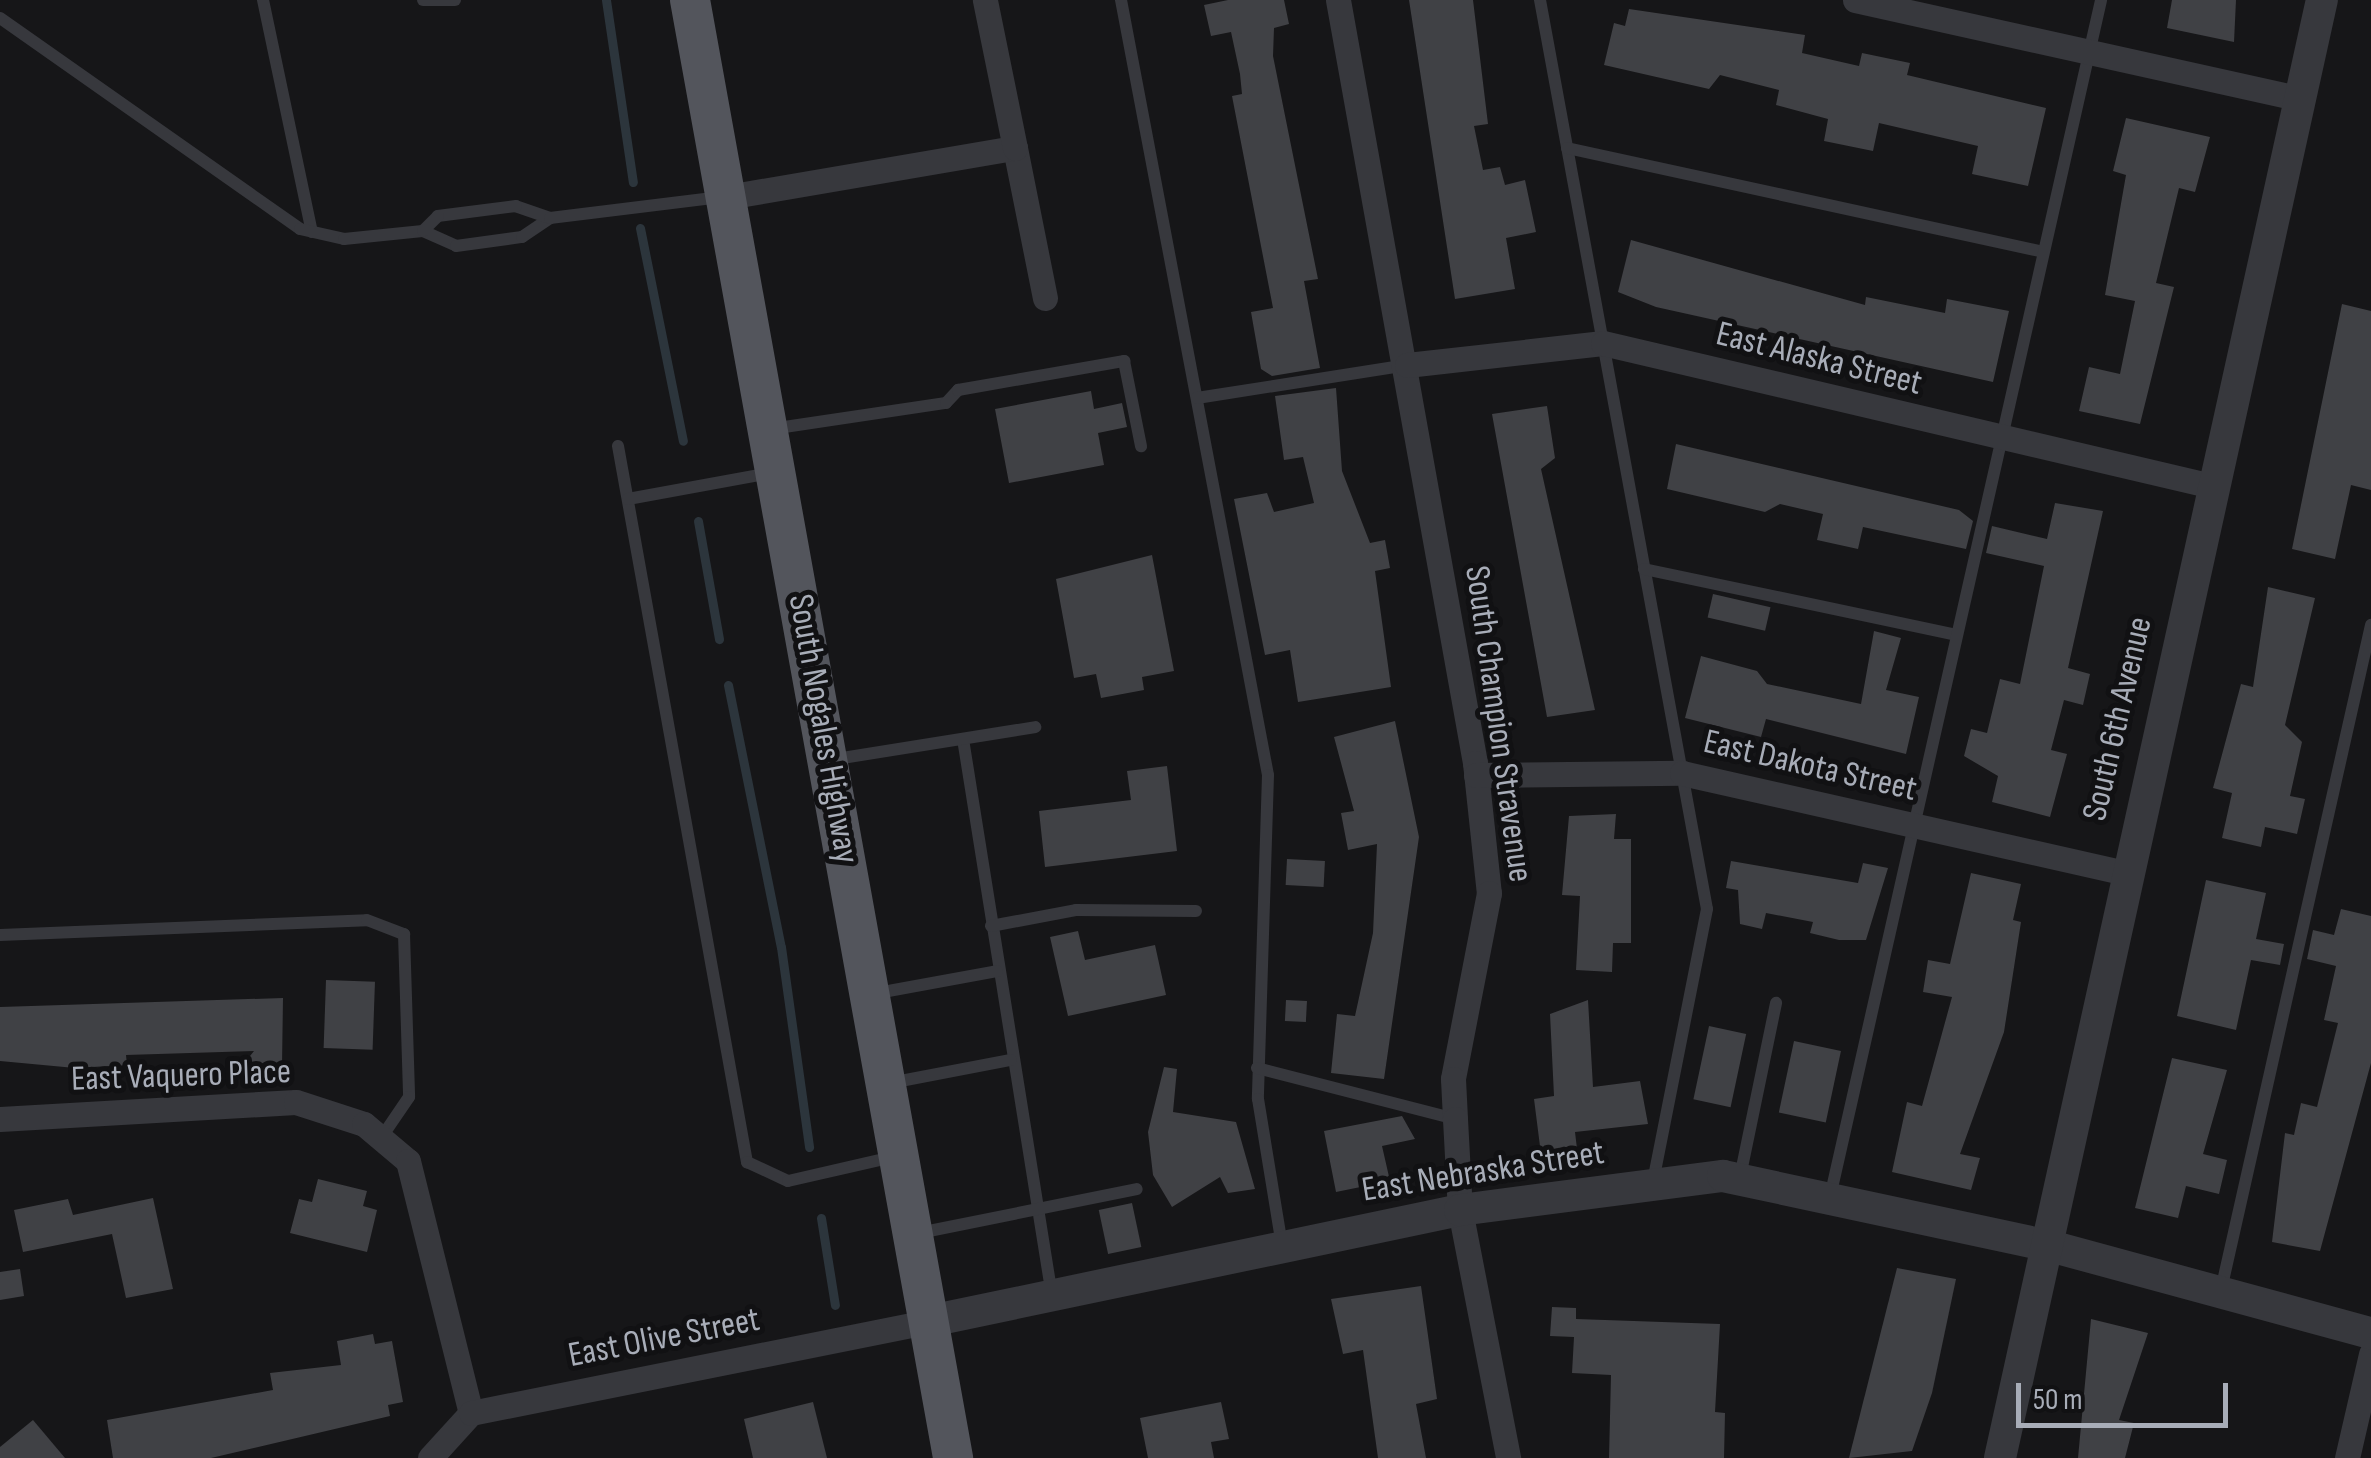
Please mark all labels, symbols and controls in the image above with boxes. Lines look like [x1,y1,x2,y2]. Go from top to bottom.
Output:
street label: East Alaska Street [1712,313,1926,405]
street label: South Champion Stravenue [1455,563,1541,885]
street label: South Nogales Highway [779,591,867,867]
street label: South 6th Avenue [2074,613,2162,825]
street label: East Dakota Street [1699,721,1921,811]
street label: East Vaquero Place [70,1051,292,1101]
street label: East Nebraska Street [1359,1132,1607,1212]
street label: East Olive Street [565,1299,763,1377]
scale bar [2021,1363,2234,1425]
text: 50 m [2033,1382,2082,1418]

